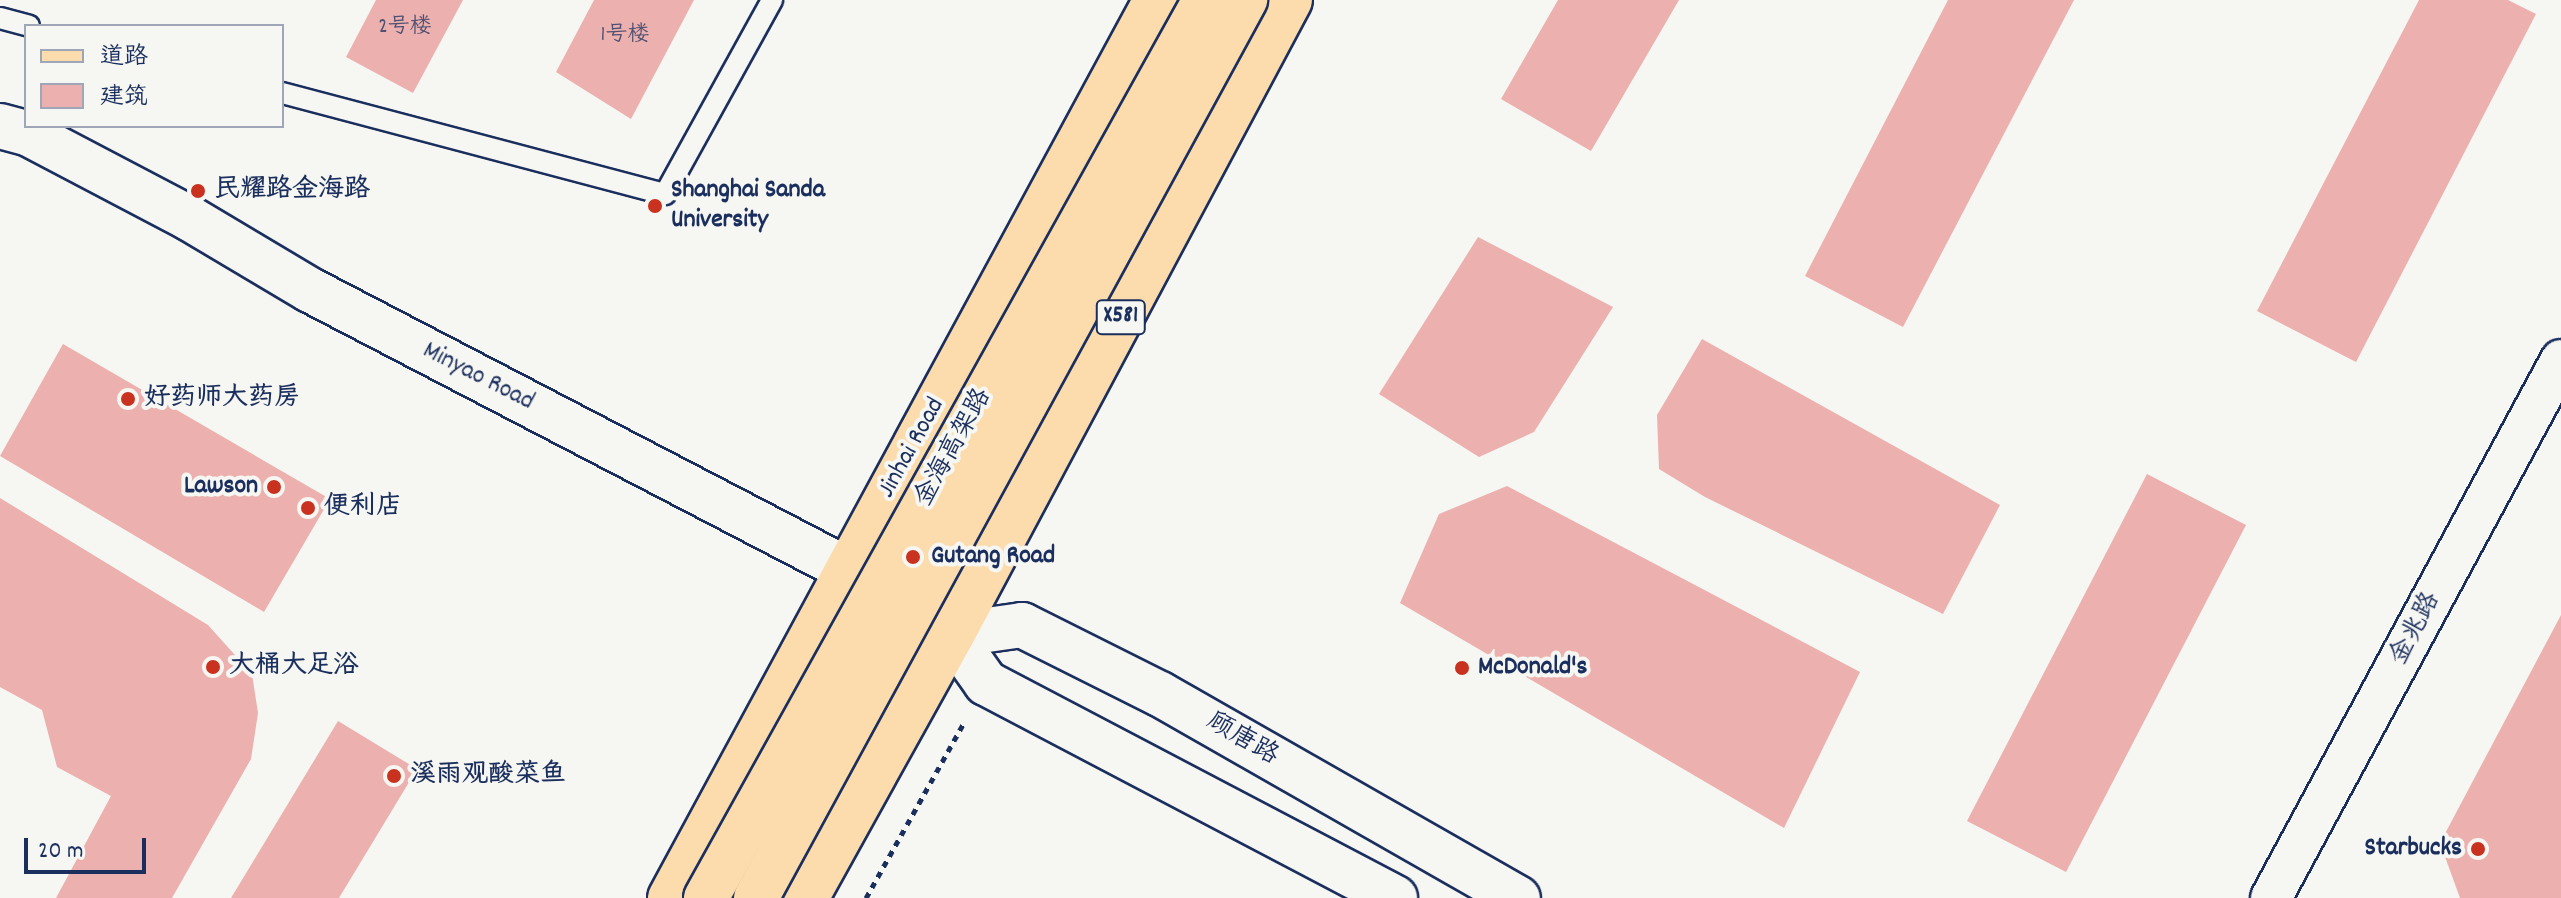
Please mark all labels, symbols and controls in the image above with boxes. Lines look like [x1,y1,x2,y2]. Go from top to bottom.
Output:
house number: 2号楼 [378,15,432,41]
house number: 1号楼 [601,23,649,49]
legend [24,24,284,128]
text: 道路 [100,41,148,75]
text: 建筑 [100,81,148,115]
place label: 民耀路金海路 [214,175,370,207]
place label: Shanghai Sanda University [671,175,825,236]
marker: 民耀路金海路 [189,182,207,200]
marker: Shanghai Sanda University [646,197,664,215]
road number: X581 [1095,297,1147,337]
street label: Minyao Road [417,336,539,418]
place label: 好药师大药房 [144,383,300,415]
street label: 金海高架路 [909,384,999,512]
marker: 好药师大药房 [119,390,137,408]
street label: Jinhai Road [872,392,952,504]
place label: Lawson [184,471,258,503]
marker: Lawson [265,478,283,496]
place label: 便利店 [324,492,402,524]
marker: 便利店 [299,499,317,517]
place label: Gutang Road [931,541,1055,573]
marker: Gutang Road [902,546,924,568]
street label: 金兆路 [2384,587,2448,671]
place label: 大桶大足浴 [229,651,359,683]
place label: McDonald's [1478,652,1587,684]
marker: 大桶大足浴 [204,658,222,676]
marker: McDonald's [1453,659,1471,677]
street label: 顾唐路 [1200,707,1284,773]
place label: 溪雨观酸菜鱼 [410,760,566,792]
marker: 溪雨观酸菜鱼 [385,767,403,785]
scale bar [28,822,150,872]
place label: Starbucks [2365,833,2462,865]
text: 20 m [38,835,84,869]
marker: Starbucks [2469,840,2487,858]

